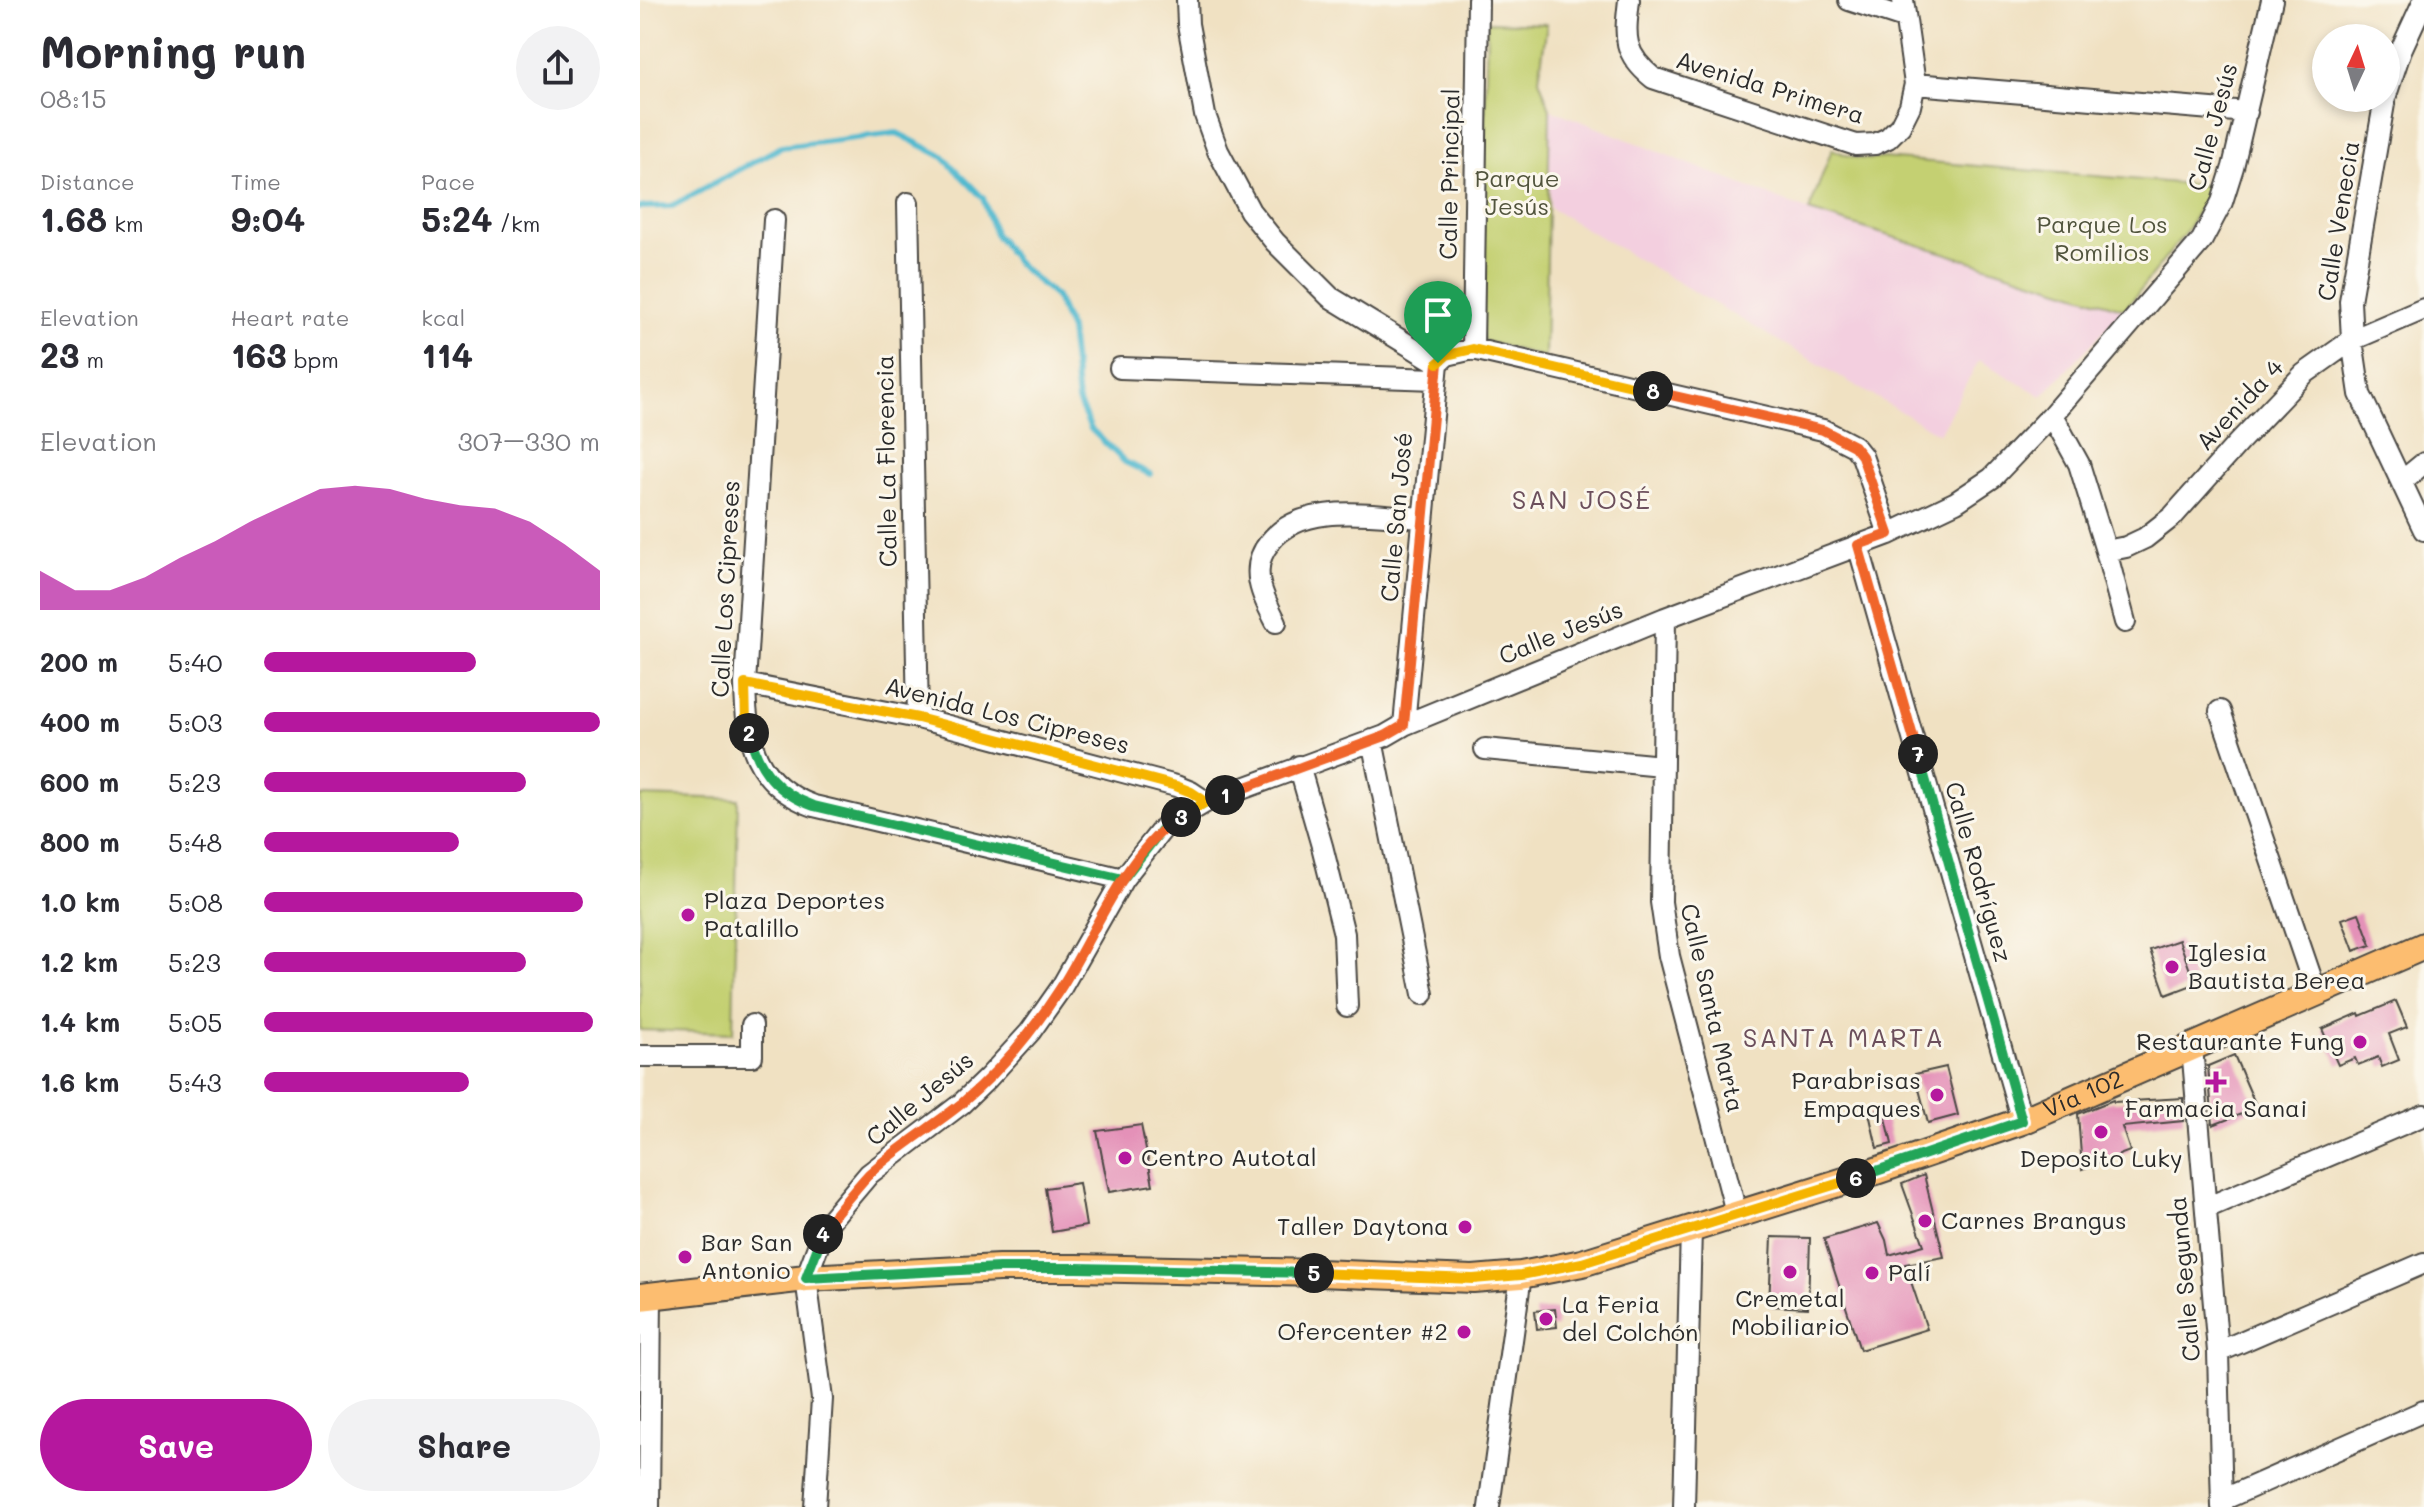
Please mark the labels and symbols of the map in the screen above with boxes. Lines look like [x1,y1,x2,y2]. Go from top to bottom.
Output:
north arrow [2312,24,2400,112]
street label: Avenida Primera [1673,43,1868,130]
street label: Calle Jesús [2180,59,2243,194]
street label: Calle Principal [1432,88,1465,260]
street label: Calle Venecia [2310,139,2365,303]
park label: Parque Jesús [1474,162,1560,221]
park label: Parque Los Romilios [2036,208,2168,267]
pin [1404,281,1472,363]
street label: Avenida 4 [2189,352,2289,456]
street label: Calle La Florencia [868,355,903,567]
pin: 8 [1633,371,1673,411]
street label: Calle San José [1373,431,1418,603]
street label: Calle Los Cipreses [703,480,746,698]
district label: SAN JOSÉ [1512,482,1652,516]
street label: Calle Jesús [1494,593,1627,671]
street label: Avenida Los Cipreses [882,669,1133,760]
pin: 2 [729,713,769,753]
pin: 7 [1898,734,1938,774]
pin: 1 [1205,775,1245,815]
street label: Calle Rodríguez [1939,778,2020,965]
pin: 3 [1161,797,1201,837]
place label: Plaza Deportes Patalillo [704,884,885,943]
street label: Calle Santa Marta [1674,900,1753,1115]
marker: Plaza Deportes Patalillo [679,906,697,924]
place label: Iglesia Bautista Berea [2188,936,2365,995]
marker: Iglesia Bautista Berea [2163,958,2181,976]
district label: SANTA MARTA [1743,1020,1945,1054]
place label: Restaurante Fung [2136,1025,2344,1056]
marker: Restaurante Fung [2351,1033,2369,1051]
street label: Calle Jesús [859,1044,979,1152]
street label: Vía 102 [2038,1062,2128,1124]
place label: Parabrisas Empaques [1791,1064,1921,1123]
marker: Farmacia Sanai [2207,1073,2225,1091]
marker: Parabrisas Empaques [1928,1086,1946,1104]
place label: Farmacia Sanai [2125,1092,2307,1123]
marker: Deposito Luky [2092,1123,2110,1141]
place label: Centro Autotal [1141,1141,1317,1172]
place label: Deposito Luky [2020,1142,2182,1173]
marker: Centro Autotal [1116,1149,1134,1167]
pin: 6 [1836,1158,1876,1198]
street label: Calle Segunda [2161,1195,2206,1363]
place label: Carnes Brangus [1941,1204,2127,1235]
place label: Taller Daytona [1277,1210,1449,1241]
marker: Carnes Brangus [1916,1212,1934,1230]
pin: 4 [803,1214,843,1254]
marker: Taller Daytona [1456,1218,1474,1236]
place label: Bar San Antonio [701,1226,792,1285]
marker: Bar San Antonio [676,1248,694,1266]
pin: 5 [1294,1253,1334,1293]
place label: Palí [1888,1256,1931,1287]
marker: Cremetal Mobiliario [1781,1263,1799,1281]
marker: Palí [1863,1264,1881,1282]
place label: Cremetal Mobiliario [1731,1282,1849,1341]
place label: La Feria del Colchón [1562,1288,1698,1347]
marker: La Feria del Colchón [1537,1310,1555,1328]
place label: Ofercenter #2 [1277,1315,1448,1346]
marker: Ofercenter #2 [1455,1323,1473,1341]

